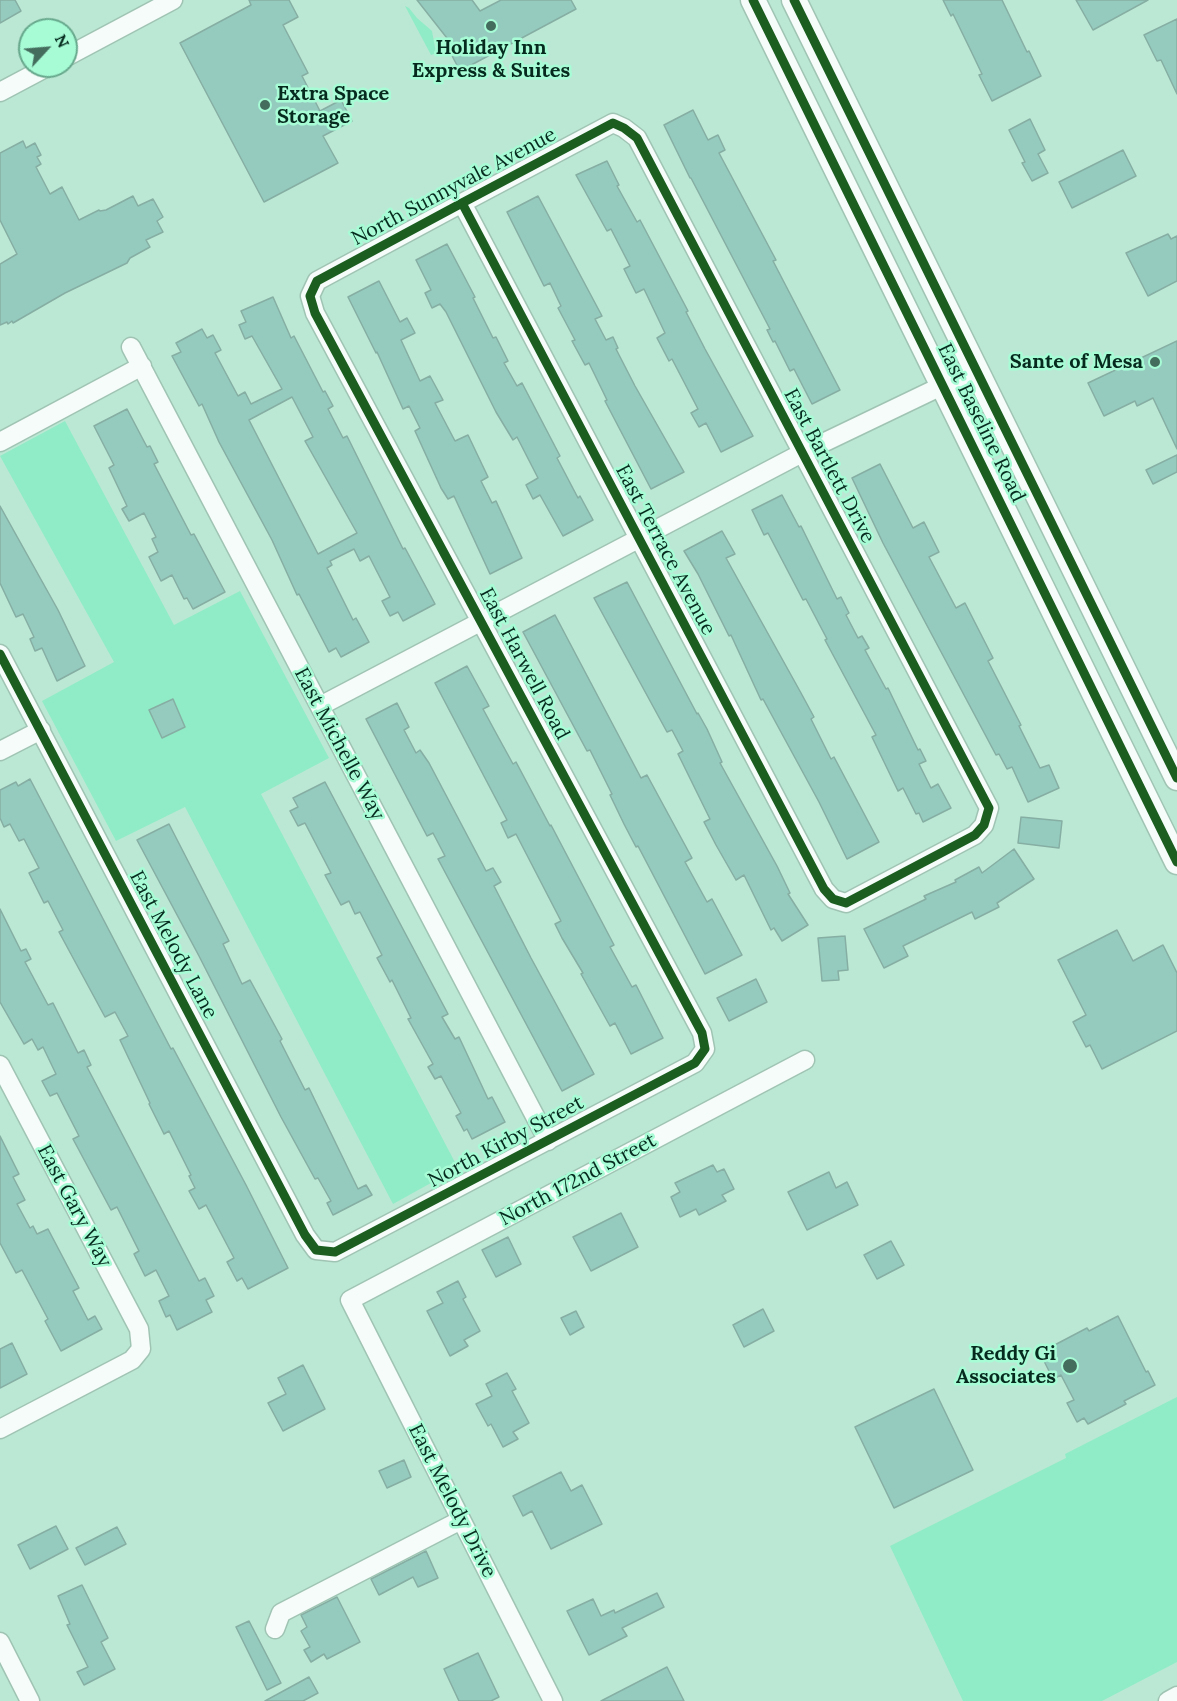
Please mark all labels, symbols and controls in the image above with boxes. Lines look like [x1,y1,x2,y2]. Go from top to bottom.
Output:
north arrow [18,18,78,78]
marker: Holiday Inn Express & Suites [484,19,498,33]
text: N [51,31,74,51]
place label: Holiday Inn Express & Suites [412,36,570,83]
place label: Extra Space Storage [277,82,389,129]
marker: Extra Space Storage [258,98,272,112]
street label: North Sunnyvale Avenue [348,123,560,251]
street label: East Baseline Road [932,340,1030,506]
place label: Sante of Mesa [1010,350,1143,374]
marker: Sante of Mesa [1148,355,1162,369]
street label: East Bartlett Drive [778,385,880,547]
street label: East Terrace Avenue [610,461,720,639]
street label: East Harwell Road [474,584,574,744]
street label: East Michelle Way [289,664,389,824]
street label: East Melody Lane [124,867,222,1023]
street label: North Kirby Street [424,1091,588,1193]
street label: North 172nd Street [496,1129,660,1231]
street label: East Gary Way [32,1141,116,1271]
place label: Reddy Gi Associates [956,1342,1056,1389]
marker: Reddy Gi Associates [1061,1357,1079,1375]
street label: East Melody Drive [403,1420,501,1582]

